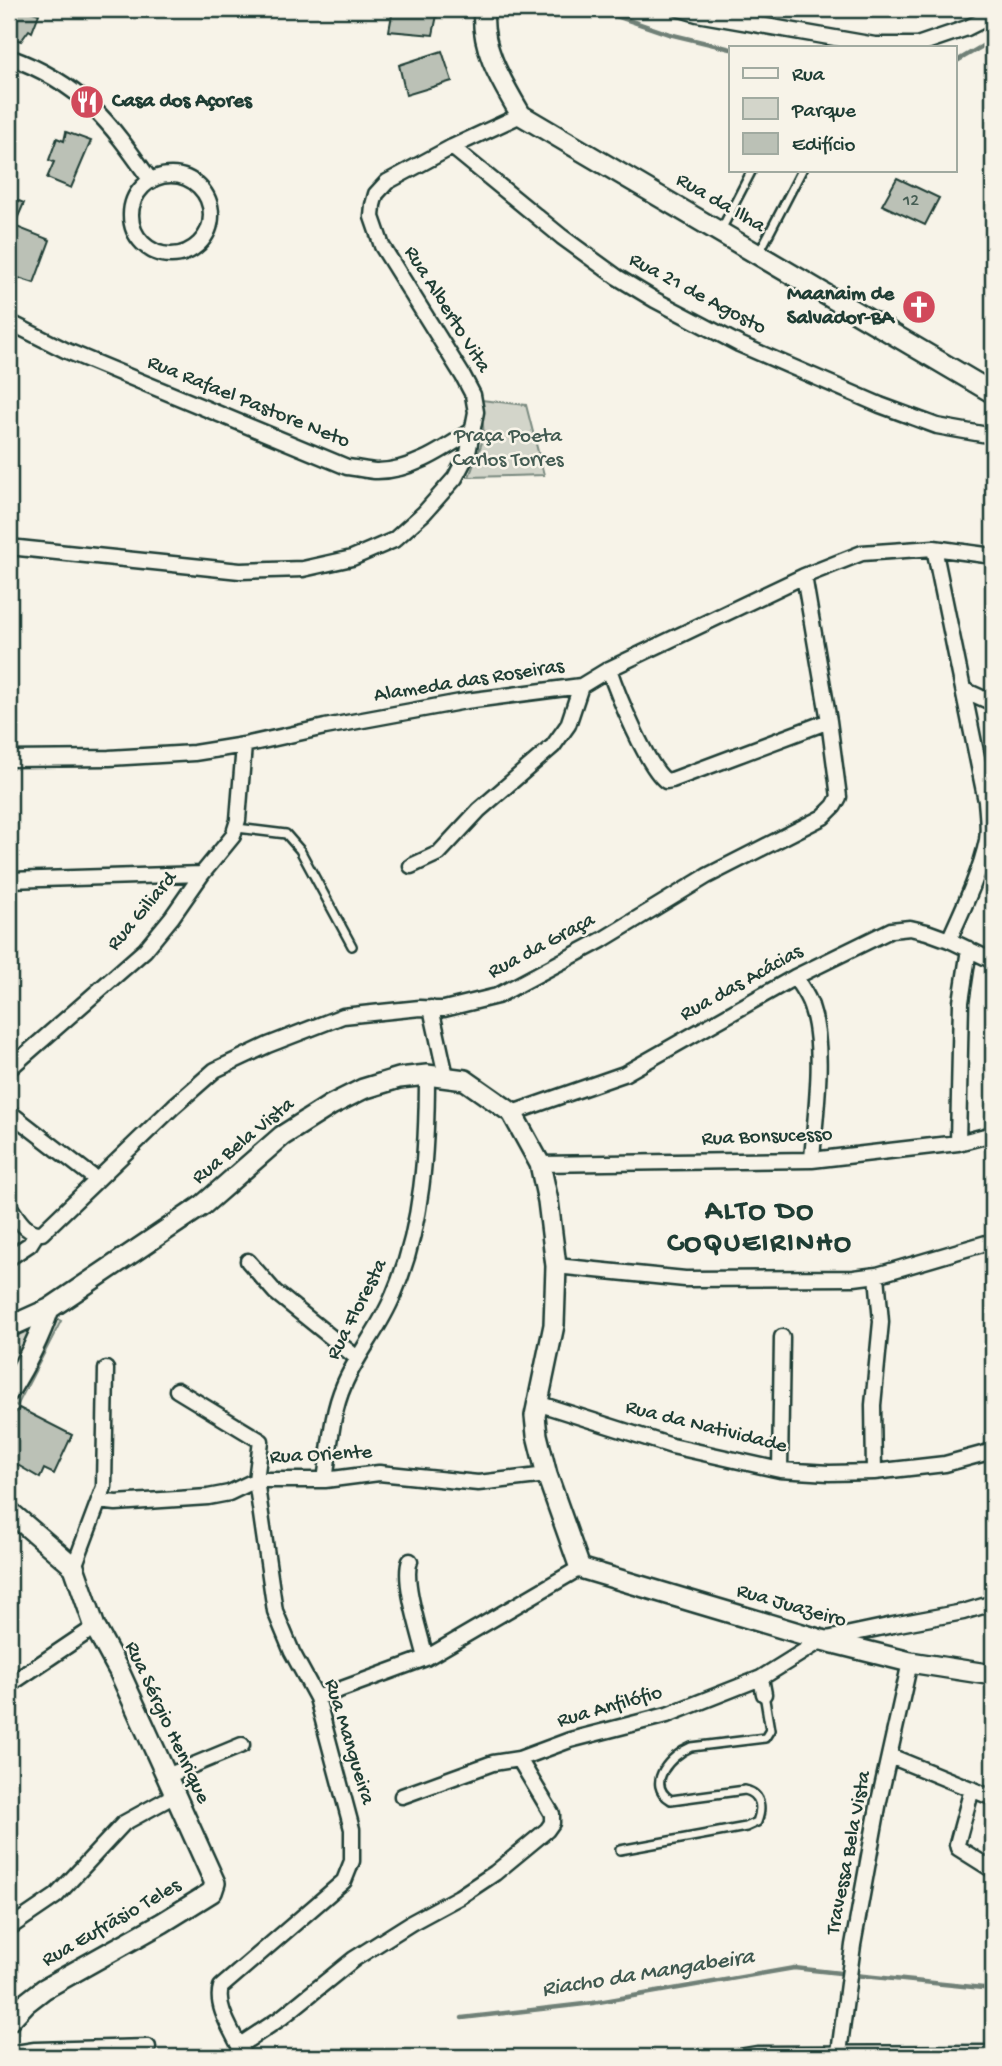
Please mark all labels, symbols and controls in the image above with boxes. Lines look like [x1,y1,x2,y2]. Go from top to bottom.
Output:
legend [729,46,956,172]
text: Rua [792,64,826,89]
restaurant icon: Casa dos Açores [68,83,106,121]
place label: Casa dos Açores [111,90,253,115]
text: Parque [791,100,857,125]
text: Edifício [792,134,856,159]
street label: Rua da Ilha [671,168,770,240]
house number: 12 [902,191,919,212]
street label: Rua Alberto Vita [397,242,496,379]
street label: Rua 21 de Agosto [624,248,770,342]
place label: Maanaim de Salvador-BA [787,283,896,332]
church icon: Maanaim de Salvador-BA [900,288,938,326]
street label: Rua Rafael Pastore Neto [143,351,353,455]
park label: Praça Poeta Carlos Torres [452,425,565,474]
street label: Alameda das Roseiras [372,654,567,709]
street label: Rua Giliard [103,866,184,957]
street label: Rua da Graça [484,908,601,986]
street label: Rua das Acácias [676,939,809,1028]
street label: Rua Bela Vista [188,1092,301,1191]
street label: Rua Bonsucesso [701,1123,833,1153]
district label: ALTO DO COQUEIRINHO [667,1196,853,1261]
street label: Rua Floresta [322,1254,395,1365]
street label: Rua da Natividade [623,1396,791,1460]
street label: Rua Oriente [269,1441,374,1471]
street label: Rua Juazeiro [733,1579,849,1635]
street label: Rua Sérgio Henrique [117,1638,215,1809]
street label: Rua Mangueira [317,1676,379,1809]
street label: Rua Anfilófio [555,1681,666,1735]
street label: Travessa Bela Vista [822,1768,878,1938]
street label: Rua Eufrãsio Teles [38,1873,187,1974]
water label: Riacho da Mangabeira [540,1944,757,2004]

